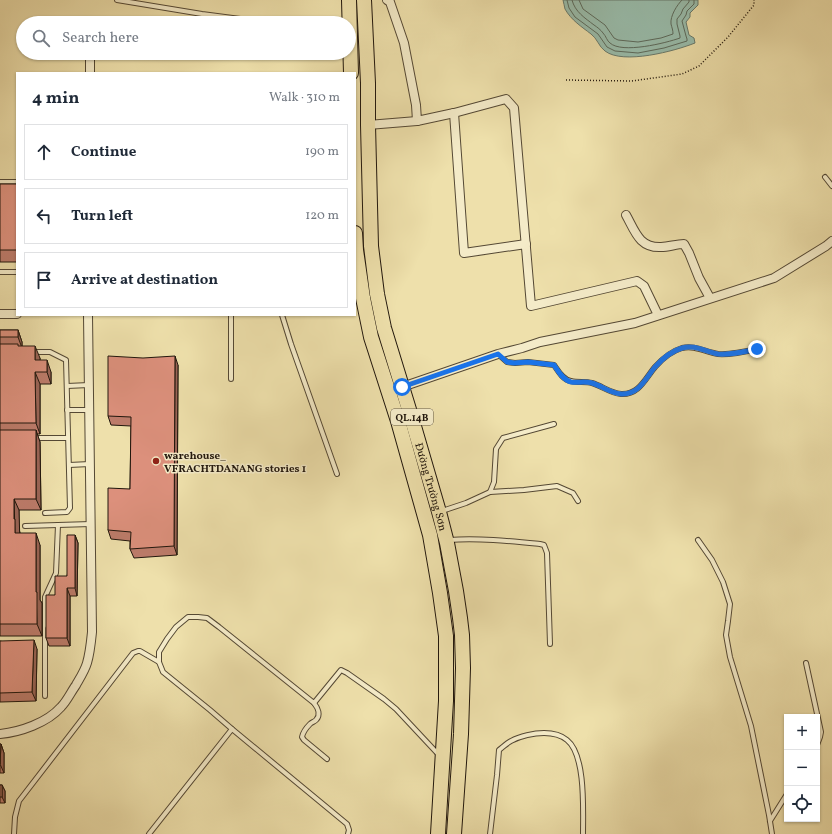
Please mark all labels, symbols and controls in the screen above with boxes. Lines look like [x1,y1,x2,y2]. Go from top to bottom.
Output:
search box [16,16,356,60]
icon: search [30,27,52,49]
text: Search here [62,28,139,49]
text: 4 min [32,87,79,110]
text: Walk · 310 m [269,89,340,107]
icon: ahead [33,141,55,163]
text: Continue [71,142,136,163]
text: 190 m [305,143,339,161]
icon: left [33,205,55,227]
text: Turn left [71,206,133,227]
text: 120 m [305,207,339,225]
icon: arrive [33,269,55,291]
text: Arrive at destination [71,270,218,291]
route end [748,340,766,358]
route start [393,378,411,396]
road number: QL.14B [391,409,433,425]
street label: Đường Trường Sơn [410,441,450,533]
place label: warehouse_ VFRACHTDANANG stories 1 [164,449,306,477]
marker: warehouse_ VFRACHTDANANG stories 1 [151,456,161,466]
map controls [784,714,820,822]
button: + [784,714,820,750]
button: − [784,750,820,786]
button: locate [784,786,820,822]

